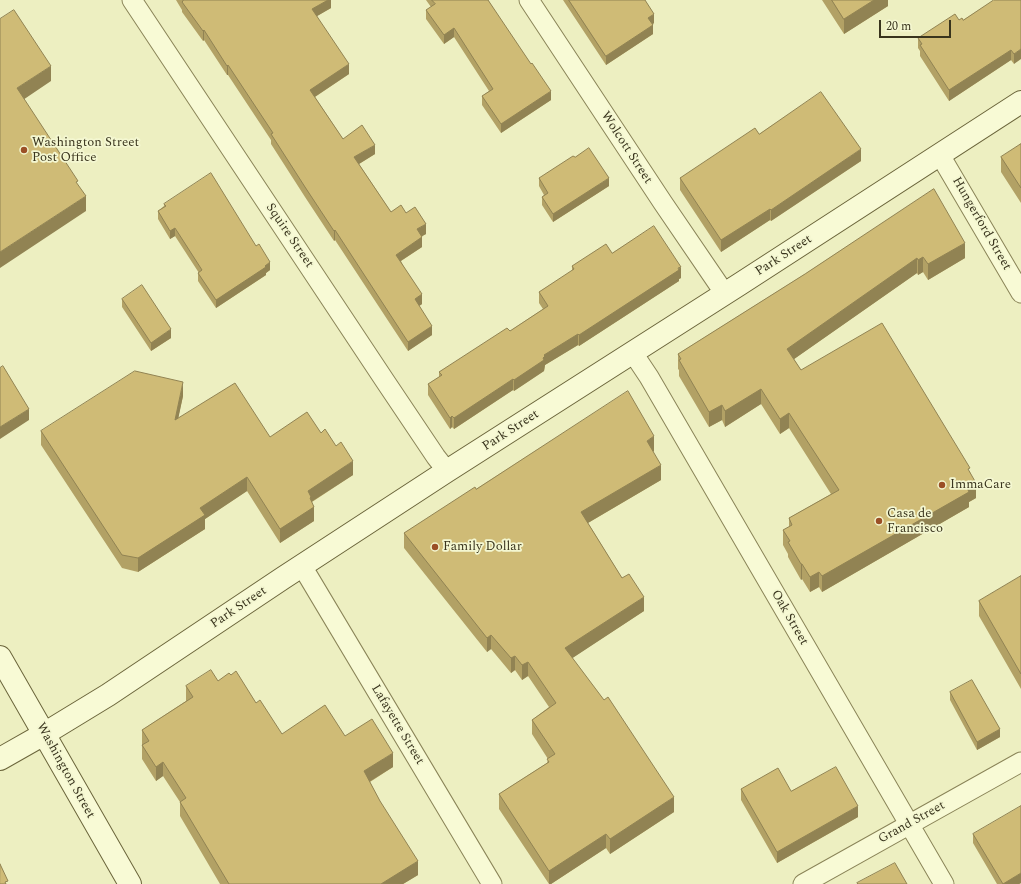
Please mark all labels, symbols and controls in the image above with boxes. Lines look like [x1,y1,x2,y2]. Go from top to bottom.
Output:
scale bar [881,12,953,38]
text: 20 m [886,17,911,36]
street label: Wolcott Street [597,109,655,187]
place label: Washington Street Post Office [32,135,139,166]
marker: Washington Street Post Office [19,145,29,155]
street label: Hungerford Street [948,175,1014,273]
street label: Squire Street [262,201,316,271]
street label: Park Street [753,232,815,280]
street label: Park Street [480,407,542,455]
place label: ImmaCare [950,477,1011,493]
marker: ImmaCare [937,480,947,490]
place label: Casa de Francisco [887,506,943,537]
marker: Casa de Francisco [874,516,884,526]
place label: Family Dollar [443,539,522,555]
marker: Family Dollar [430,542,440,552]
street label: Park Street [208,584,270,632]
street label: Oak Street [767,588,811,648]
street label: Lafayette Street [367,682,427,768]
street label: Washington Street [32,720,98,822]
street label: Grand Street [876,798,948,848]

